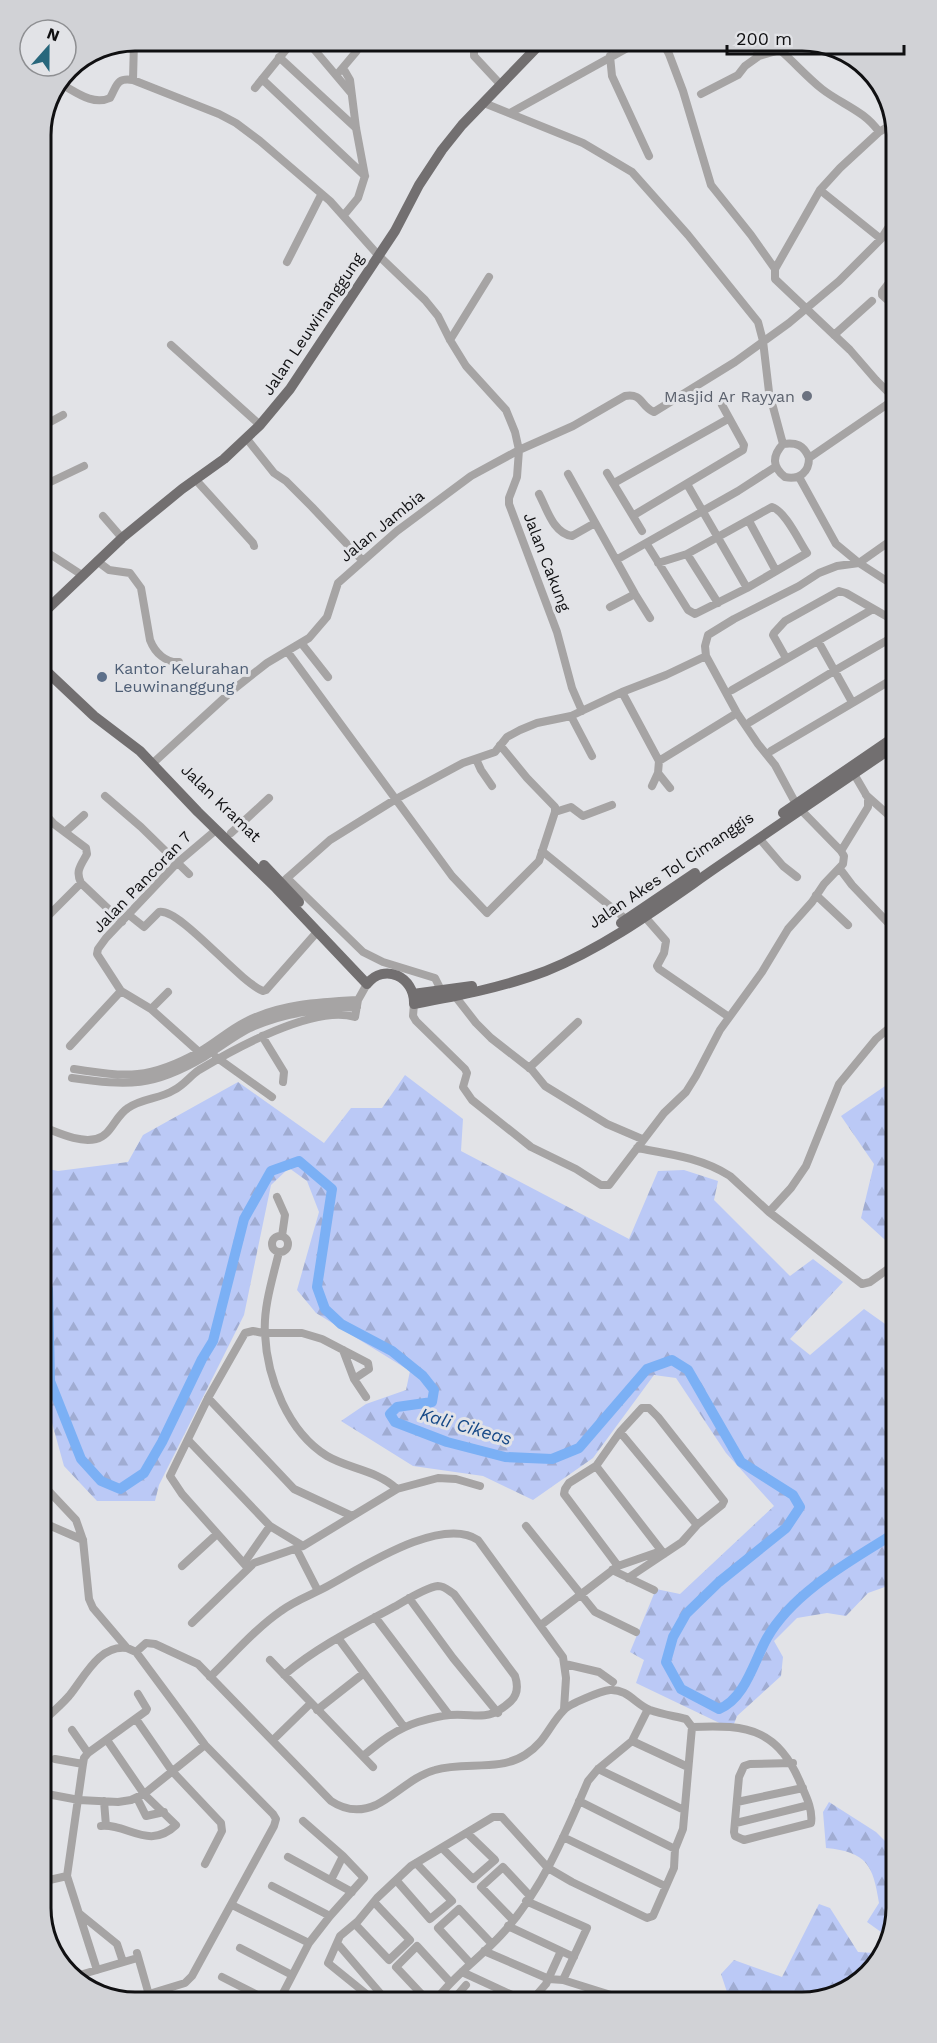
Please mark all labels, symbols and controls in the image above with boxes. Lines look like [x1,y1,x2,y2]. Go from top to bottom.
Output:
north arrow [18,18,78,78]
scale bar [727,18,904,56]
text: N [44,23,62,45]
text: 200 m [736,28,792,49]
street label: Jalan Leuwinanggung [258,249,368,399]
place label: Masjid Ar Rayyan [664,387,795,406]
marker: Masjid Ar Rayyan [800,389,814,403]
street label: Jalan Jambia [336,486,428,566]
street label: Jalan Cakung [519,510,575,615]
place label: Kantor Kelurahan Leuwinanggung [114,659,249,696]
marker: Kantor Kelurahan Leuwinanggung [95,670,109,684]
street label: Jalan Kramat [177,760,265,846]
street label: Jalan Akes Tol Cimanggis [585,808,757,932]
street label: Jalan Pancoran 7 [89,827,195,937]
water label: Kali Cikeas [418,1403,514,1449]

